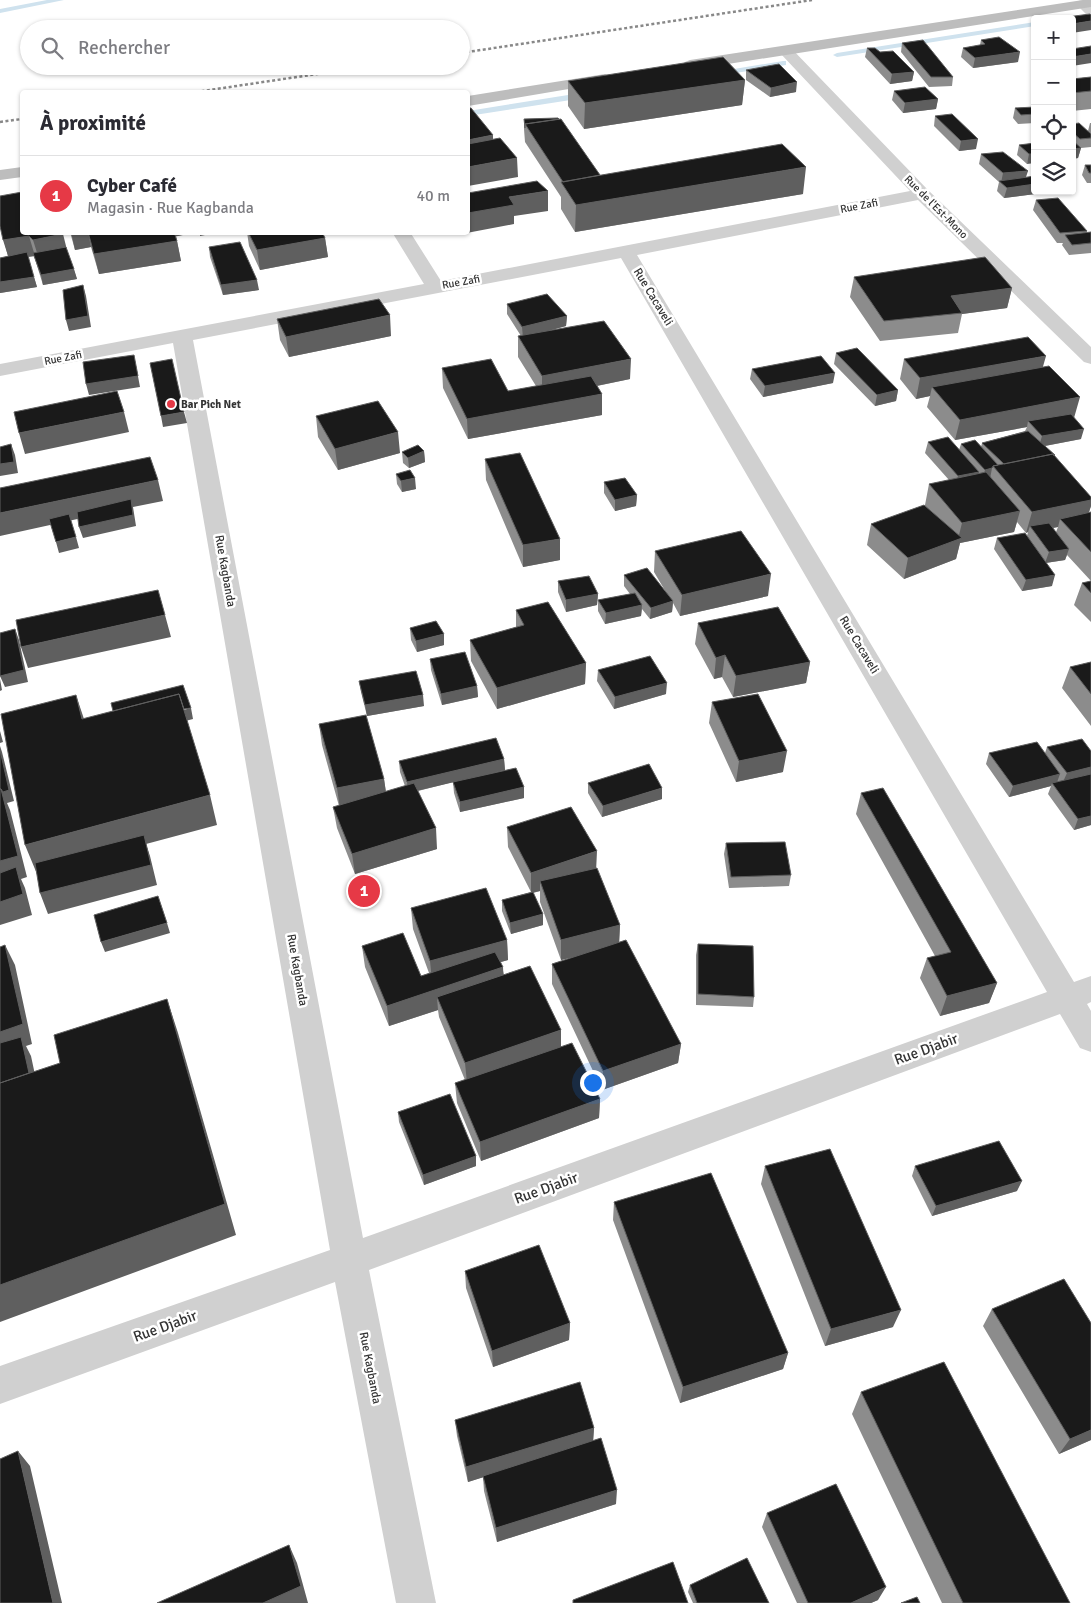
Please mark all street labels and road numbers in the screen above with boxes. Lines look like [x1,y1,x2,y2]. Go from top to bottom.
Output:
street label: Rue de l'Est-Mono [902,173,971,242]
street label: Rue Zafi [839,196,879,216]
street label: Rue Cacaveli [630,265,676,329]
street label: Rue Zafi [441,272,481,292]
street label: Rue Zafi [43,348,83,368]
street label: Rue Kagbanda [211,534,239,608]
street label: Rue Cacaveli [836,613,882,677]
street label: Rue Kagbanda [283,933,311,1007]
street label: Rue Djabir [892,1029,961,1069]
street label: Rue Djabir [512,1168,581,1208]
street label: Rue Djabir [131,1306,200,1346]
street label: Rue Kagbanda [356,1331,384,1405]

